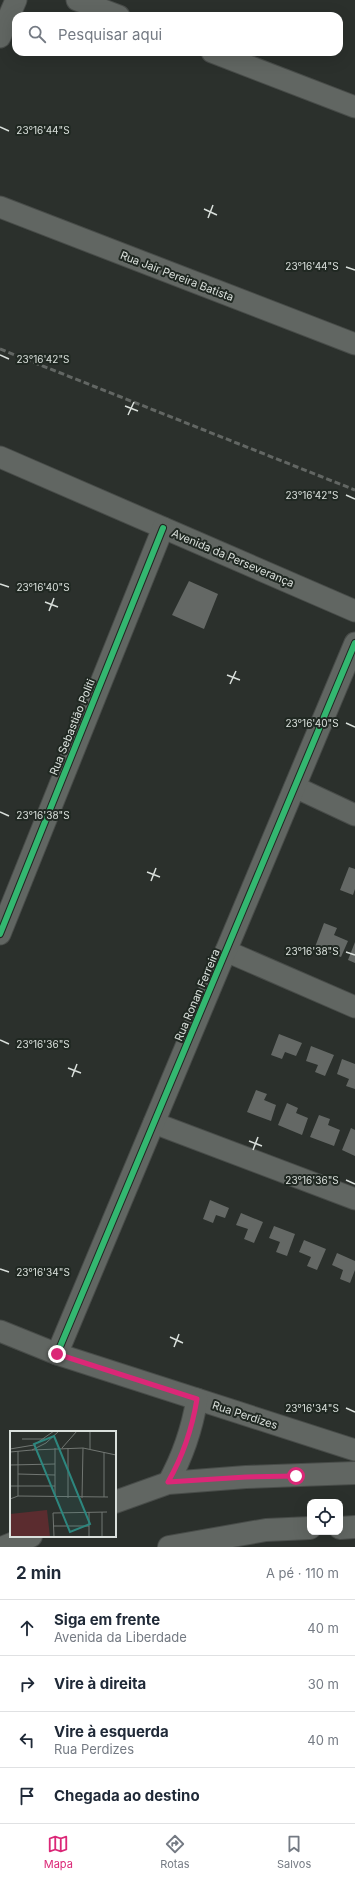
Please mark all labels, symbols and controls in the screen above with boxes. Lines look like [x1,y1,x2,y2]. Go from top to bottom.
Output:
search box [12,12,343,56]
icon: search [26,23,48,45]
text: Pesquisar aqui [58,25,162,44]
text: 23°16'44"S [16,124,70,136]
street label: Rua Jair Pereira Batista [118,248,236,304]
text: 23°16'44"S [285,260,339,272]
text: 23°16'42"S [17,353,69,365]
text: 23°16'42"S [286,489,338,501]
street label: Avenida da Perseverança [170,526,296,590]
text: 23°16'40"S [16,581,70,593]
street label: Rua Sebastião Politi [46,677,98,777]
text: 23°16'40"S [285,717,339,729]
text: 23°16'38"S [16,809,70,821]
text: 23°16'38"S [285,945,339,957]
street label: Rua Ronan Ferreira [171,947,223,1043]
text: 23°16'36"S [16,1038,70,1050]
text: 23°16'36"S [285,1174,339,1186]
text: 23°16'34"S [16,1266,70,1278]
route end [48,1345,66,1363]
street label: Rua Perdizes [211,1398,280,1432]
text: 23°16'34"S [285,1402,339,1414]
inset map [10,1431,116,1537]
route start [287,1467,305,1485]
map controls [307,1499,343,1535]
button: locate [307,1499,343,1535]
text: 2 min [16,1563,61,1583]
text: A pé · 110 m [266,1565,339,1581]
text: Siga em frente [54,1610,160,1629]
icon: ahead [16,1617,38,1639]
text: 40 m [307,1620,339,1636]
text: Avenida da Liberdade [54,1629,187,1645]
icon: right [16,1673,38,1695]
text: Vire à direita [54,1674,146,1693]
text: 30 m [308,1676,339,1692]
text: Vire à esquerda [54,1722,169,1741]
icon: left [16,1729,38,1751]
text: 40 m [307,1732,339,1748]
text: Rua Perdizes [54,1741,134,1757]
icon: arrive [16,1785,38,1807]
text: Chegada ao destino [54,1786,200,1805]
tab: Mapa [44,1833,73,1871]
tab: Rotas [160,1833,189,1871]
tab: Salvos [277,1833,311,1871]

